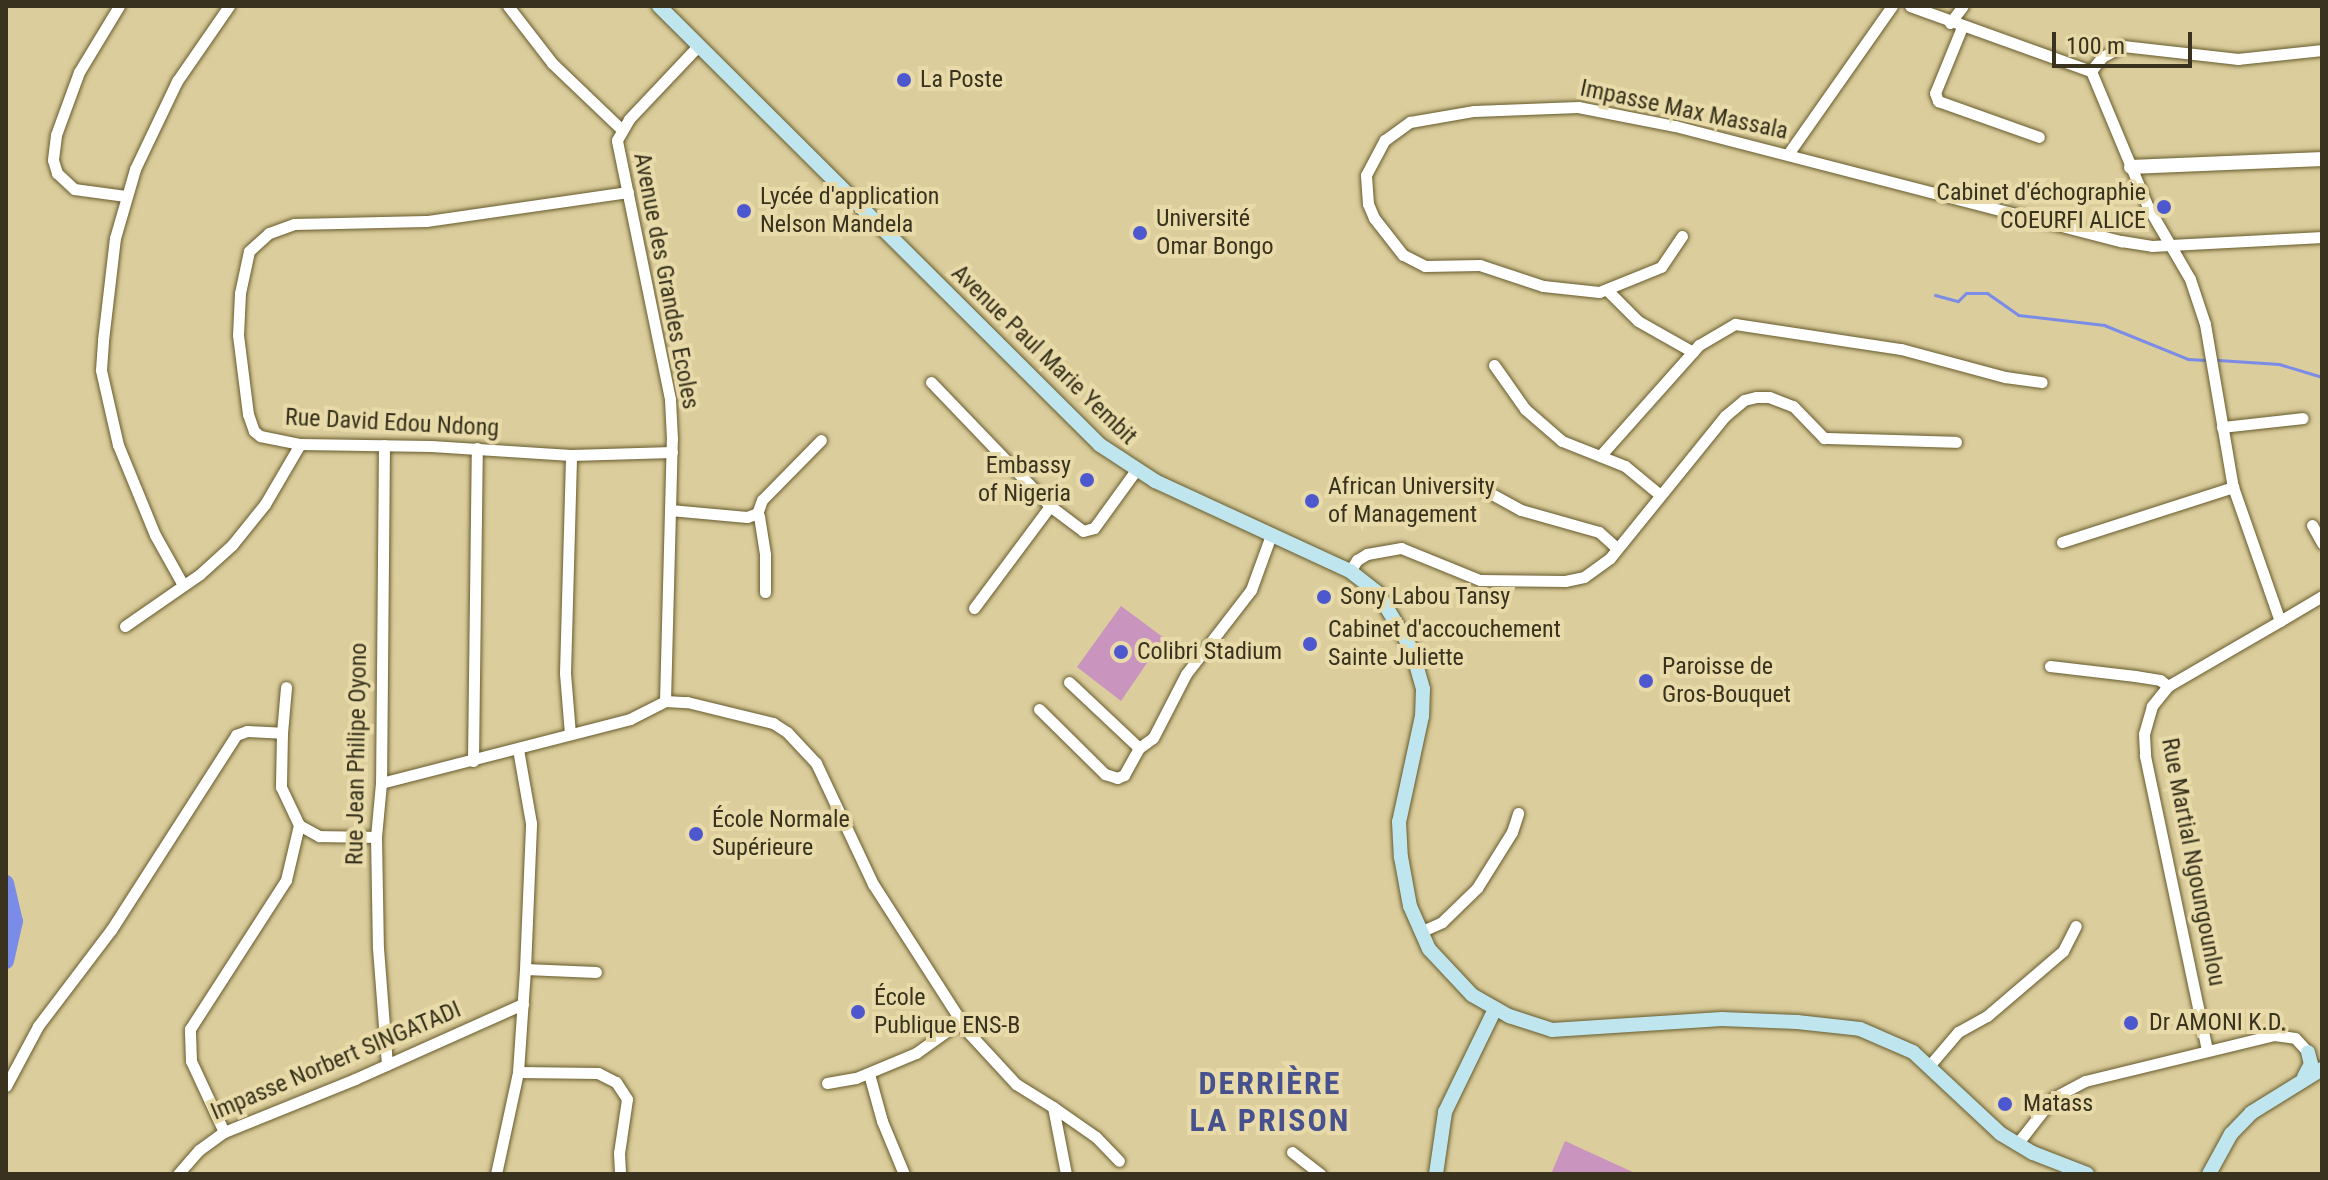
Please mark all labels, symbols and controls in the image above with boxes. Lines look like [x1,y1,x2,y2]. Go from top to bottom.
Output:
scale bar [2056,16,2196,66]
text: 100 m [2066,32,2125,60]
place label: La Poste [920,66,1003,94]
marker: La Poste [895,71,913,89]
street label: Impasse Max Massala [1577,74,1791,146]
street label: Avenue des Grandes Ecoles [627,150,705,412]
place label: Cabinet d'échographie COEURFI ALICE [1936,179,2146,235]
place label: Lycée d'application Nelson Mandela [760,183,939,239]
marker: Cabinet d'échographie COEURFI ALICE [2153,196,2175,218]
marker: Lycée d'application Nelson Mandela [735,202,753,220]
place label: Université Omar Bongo [1156,205,1273,261]
marker: Université Omar Bongo [1131,224,1149,242]
street label: Avenue Paul Marie Yembit [945,259,1143,451]
street label: Rue David Edou Ndong [284,403,500,443]
place label: Embassy of Nigeria [978,452,1071,508]
marker: Embassy of Nigeria [1078,471,1096,489]
place label: African University of Management [1328,473,1495,529]
marker: African University of Management [1303,492,1321,510]
place label: Sony Labou Tansy [1340,583,1511,611]
marker: Sony Labou Tansy [1315,588,1333,606]
place label: Cabinet d'accouchement Sainte Juliette [1328,616,1561,672]
marker: Cabinet d'accouchement Sainte Juliette [1299,633,1321,655]
place label: Colibri Stadium [1137,638,1282,666]
street label: Rue Jean Philipe Oyono [341,642,373,866]
marker: Colibri Stadium [1112,643,1130,661]
place label: Paroisse de Gros-Bouquet [1662,653,1791,709]
marker: Paroisse de Gros-Bouquet [1637,672,1655,690]
street label: Rue Martial Ngoungounlou [2155,736,2231,988]
place label: École Normale Supérieure [712,806,850,862]
marker: École Normale Supérieure [687,825,705,843]
place label: École Publique ENS-B [874,984,1020,1040]
street label: Impasse Norbert SINGATADI [207,995,465,1127]
marker: École Publique ENS-B [849,1003,867,1021]
place label: Dr AMONI K.D. [2149,1009,2287,1037]
marker: Dr AMONI K.D. [2120,1012,2142,1034]
district label: DERRIÈRE LA PRISON [1190,1065,1350,1140]
place label: Matass [2023,1090,2093,1118]
marker: Matass [1994,1093,2016,1115]

